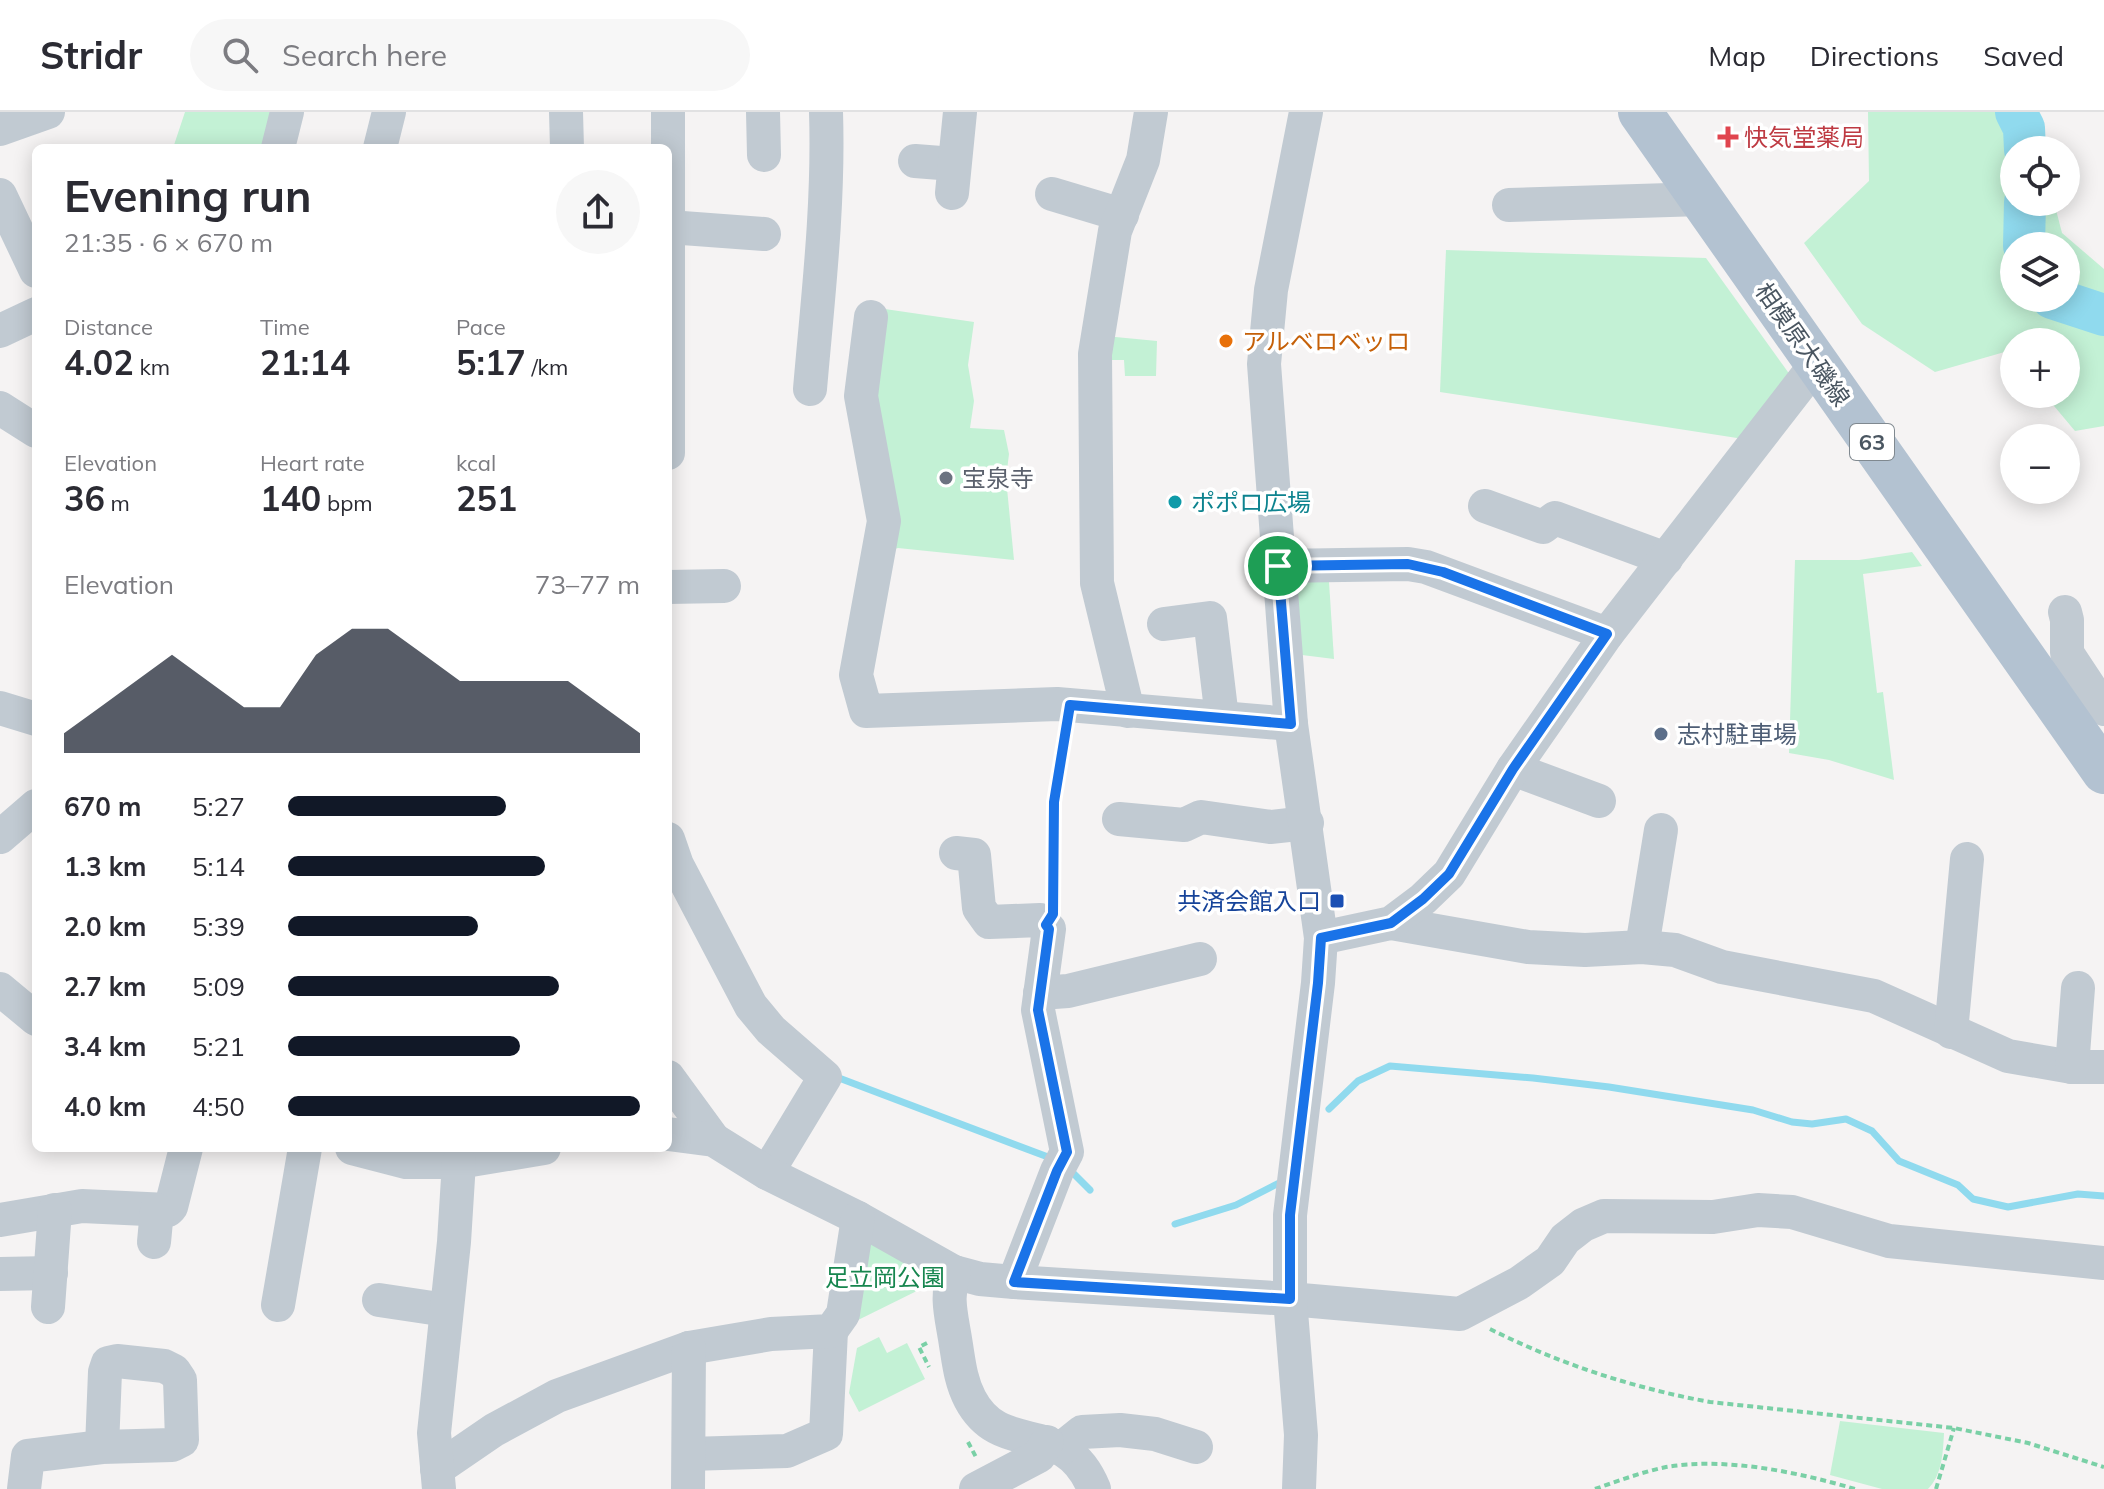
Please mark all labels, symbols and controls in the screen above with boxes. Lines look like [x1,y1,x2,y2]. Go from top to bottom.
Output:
search box [190,19,750,91]
text: Stridr [40,31,142,79]
icon: search [218,33,262,77]
text: Search here [282,36,447,74]
text: Map [1708,38,1766,73]
text: Directions [1810,38,1939,73]
text: Saved [1983,38,2064,73]
place label: 快気堂薬局 [1744,122,1864,152]
marker: 快気堂薬局 [1719,128,1737,146]
map controls [2000,136,2080,504]
button: locate [2000,136,2080,216]
text: Evening run [64,168,311,223]
button: share [556,170,640,254]
text: 21:35 · 6 × 670 m [64,226,273,259]
button: layers [2000,232,2080,312]
street label: 相模原大磯線 [1749,276,1857,412]
text: Distance [64,313,153,341]
text: Time [260,313,310,341]
text: Pace [456,313,506,341]
place label: アルベロベッロ [1242,326,1410,356]
button: + [2000,328,2080,408]
marker: アルベロベッロ [1217,332,1235,350]
text: 4.02 [64,341,134,384]
text: 21:14 [260,341,350,384]
text: 5:17 [456,341,526,384]
text: km [134,353,170,381]
text: /km [526,353,568,381]
road number: 63 [1850,424,1894,460]
button: − [2000,424,2080,504]
text: Elevation [64,449,157,477]
text: Heart rate [260,449,365,477]
text: kcal [456,449,496,477]
place label: 宝泉寺 [962,463,1034,493]
marker: 宝泉寺 [937,469,955,487]
text: 36 [64,477,105,520]
text: 140 [260,477,321,520]
text: 251 [456,477,517,520]
place label: ポポロ広場 [1191,487,1311,517]
text: m [105,489,130,517]
text: bpm [321,489,373,517]
marker: ポポロ広場 [1166,493,1184,511]
pin [1244,532,1312,600]
icon: arrive [1256,544,1300,588]
text: Elevation [64,568,174,601]
text: 73–77 m [535,568,640,601]
place label: 志村駐車場 [1677,719,1797,749]
marker: 志村駐車場 [1652,725,1670,743]
text: 670 m [64,790,141,823]
text: 5:27 [192,790,245,823]
text: 1.3 km [64,850,147,883]
text: 5:14 [192,850,245,883]
place label: 共済会館入口 [1177,886,1321,916]
marker: 共済会館入口 [1328,892,1346,910]
text: 2.0 km [64,910,147,943]
text: 5:39 [192,910,245,943]
text: 2.7 km [64,970,147,1003]
text: 5:09 [192,970,245,1003]
text: 3.4 km [64,1030,147,1063]
text: 5:21 [192,1030,245,1063]
text: 4.0 km [64,1090,147,1123]
text: 4:50 [192,1090,245,1123]
park label: 足立岡公園 [825,1262,945,1292]

